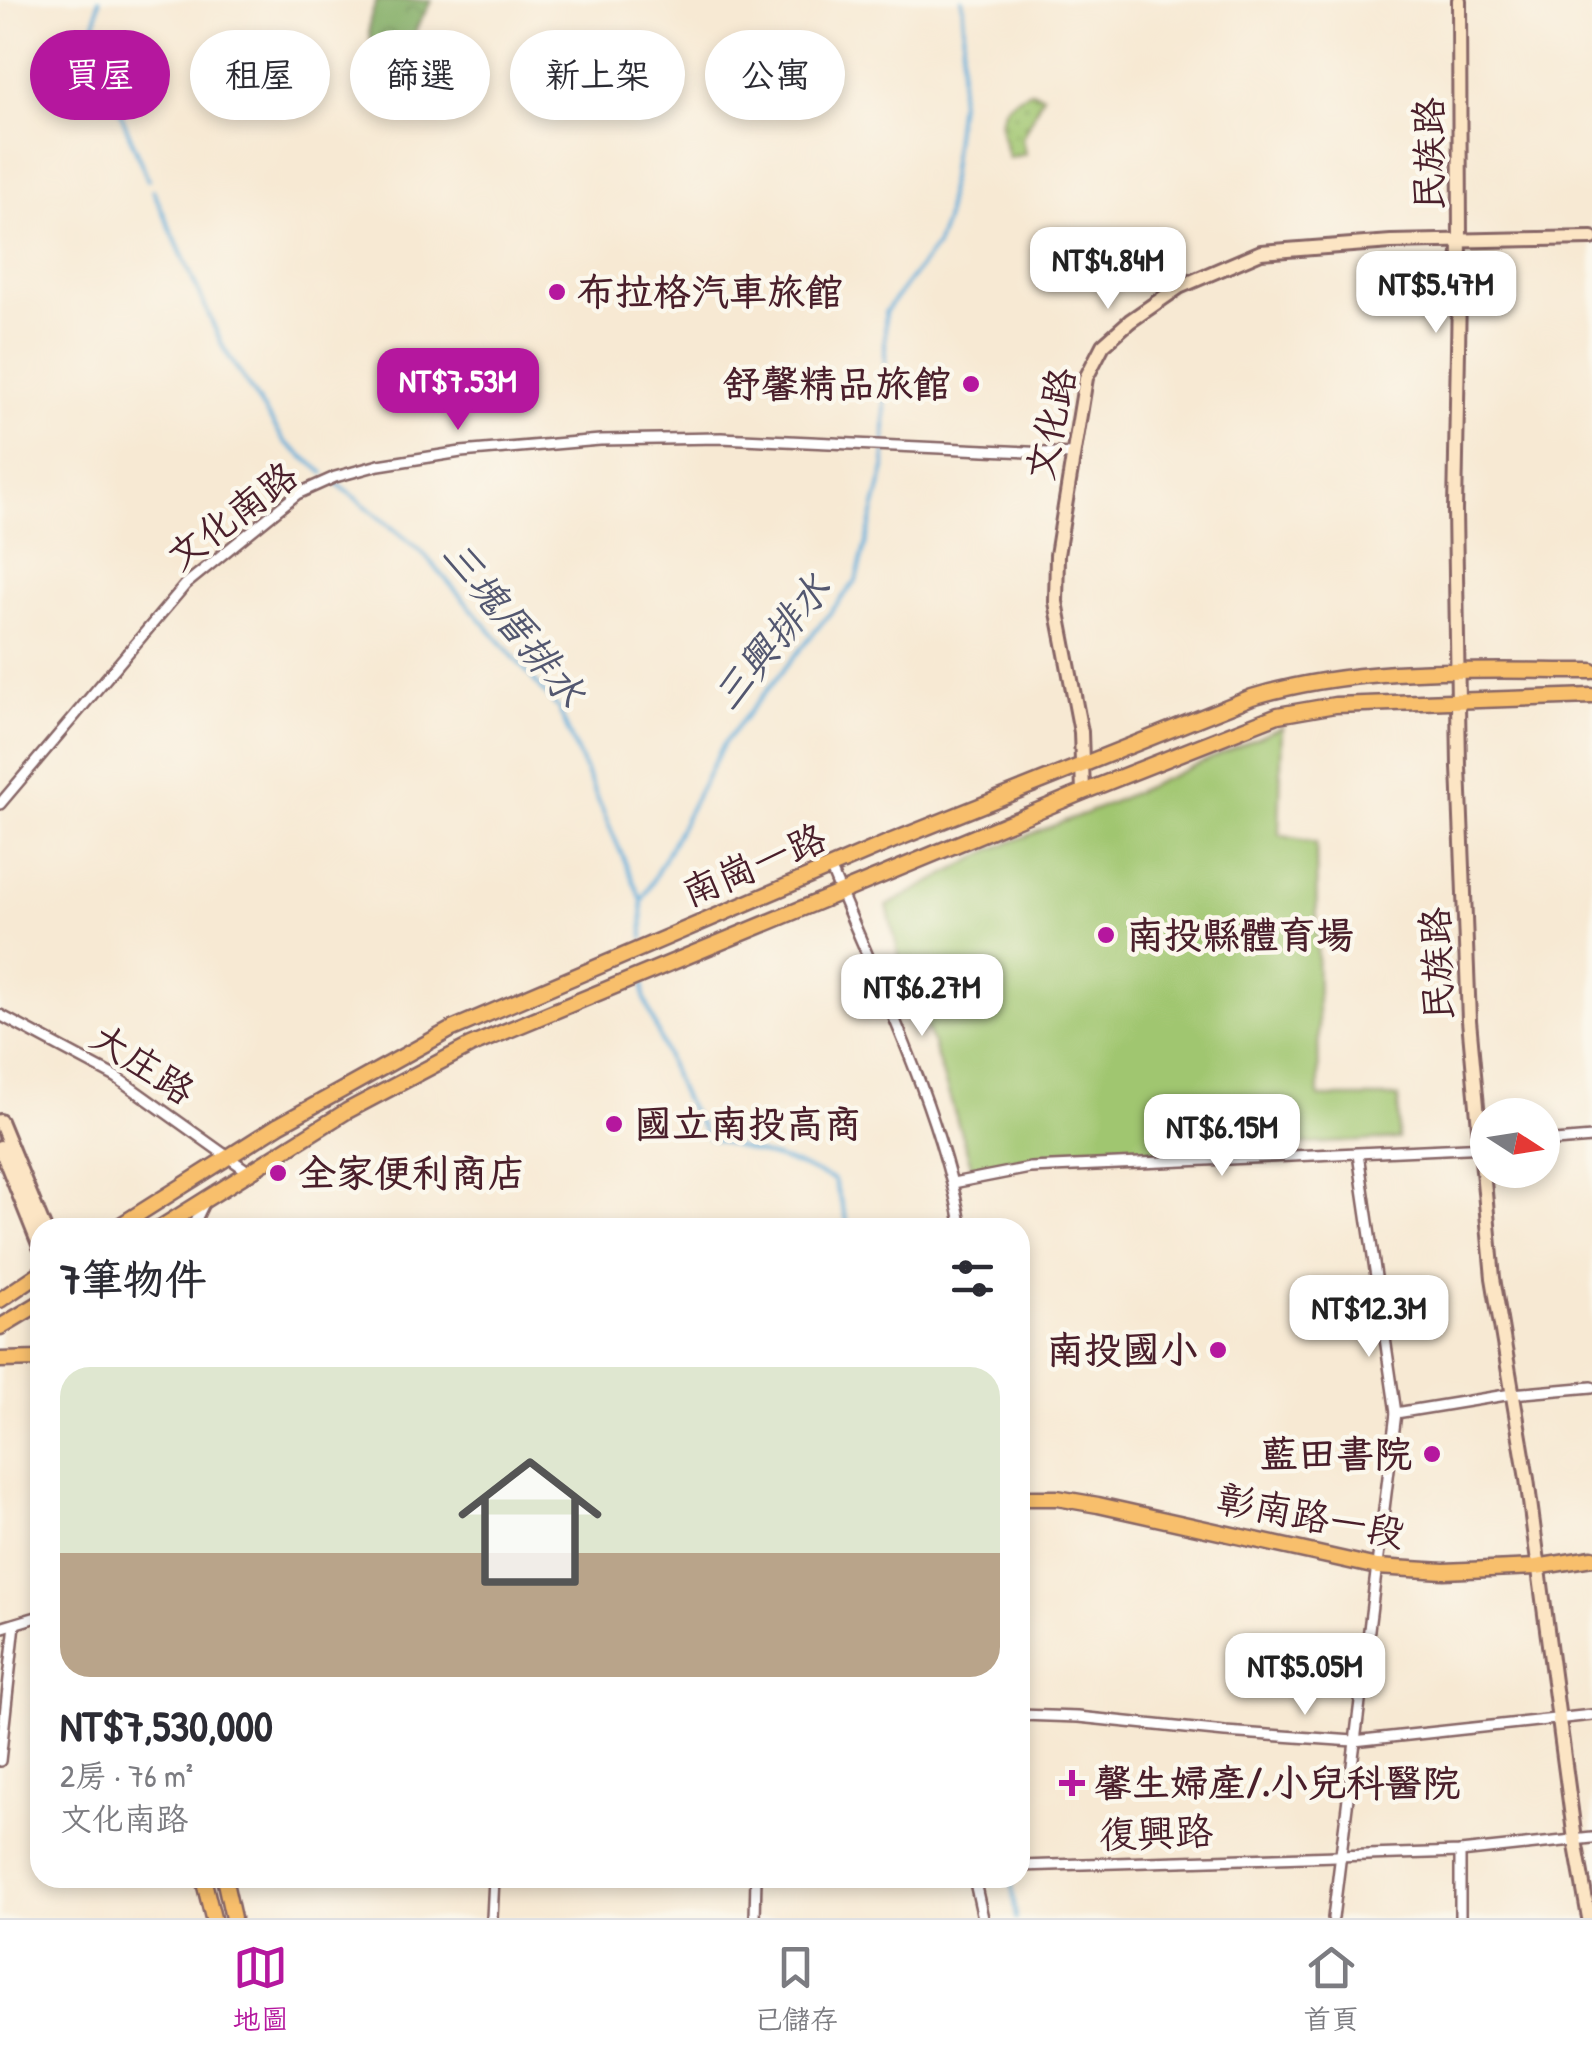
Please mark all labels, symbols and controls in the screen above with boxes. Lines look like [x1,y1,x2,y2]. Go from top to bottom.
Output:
chip: 買屋 [30,30,170,120]
chip: 租屋 [190,30,330,120]
chip: 篩選 [350,30,490,120]
chip: 新上架 [510,30,685,120]
chip: 公寓 [705,30,845,120]
street label: 民族路 [1402,97,1454,211]
pin: NT$4.84M [1005,227,1211,312]
text: NT$4.84M [1052,238,1164,281]
pin: NT$5.47M [1333,251,1539,336]
text: NT$5.47M [1378,262,1494,305]
place label: 布拉格汽車旅館 [577,265,843,317]
marker: 布拉格汽車旅館 [546,281,568,303]
pin: NT$7.53M [355,348,561,433]
place label: 舒馨精品旅館 [723,357,951,409]
text: NT$7.53M [399,359,517,402]
street label: 文化路 [1013,363,1087,485]
marker: 舒馨精品旅館 [960,373,982,395]
street label: 文化南路 [155,449,308,582]
water label: 三塊厝排水 [431,528,599,718]
water label: 三興排水 [699,561,842,721]
street label: 南崗一路 [673,810,834,918]
street label: 民族路 [1408,906,1464,1022]
place label: 南投縣體育場 [1126,908,1354,960]
marker: 南投縣體育場 [1095,924,1117,946]
pin: NT$6.27M [819,954,1025,1039]
text: NT$6.27M [863,965,981,1008]
street label: 大庄路 [82,1010,206,1116]
pin: NT$6.15M [1119,1094,1325,1179]
place label: 國立南投高商 [634,1097,862,1149]
north arrow [1470,1098,1560,1188]
map controls [1470,1098,1560,1188]
text: NT$6.15M [1166,1105,1278,1148]
marker: 國立南投高商 [603,1113,625,1135]
place label: 全家便利商店 [298,1146,526,1198]
marker: 全家便利商店 [267,1162,289,1184]
text: 7筆物件 [60,1250,207,1307]
icon: filters [945,1251,1000,1306]
pin: NT$12.3M [1266,1275,1472,1360]
text: NT$12.3M [1311,1286,1427,1329]
place label: 南投國小 [1046,1323,1198,1375]
marker: 南投國小 [1207,1339,1229,1361]
place label: 藍田書院 [1260,1427,1412,1479]
icon: home [440,1432,620,1612]
marker: 藍田書院 [1421,1443,1443,1465]
street label: 彰南路一段 [1213,1471,1409,1559]
pin: NT$5.05M [1202,1633,1408,1718]
text: NT$5.05M [1247,1644,1363,1687]
text: NT$7,530,000 [60,1697,273,1754]
text: 2房 · 76 m² [60,1754,193,1797]
place label: 馨生婦產/.小兒科醫院 [1094,1756,1460,1808]
marker: 馨生婦產/.小兒科醫院 [1059,1770,1085,1796]
text: 文化南路 [60,1797,188,1840]
street label: 復興路 [1098,1804,1214,1860]
tab: 地圖 [233,1940,289,2038]
tab: 已儲存 [754,1940,838,2038]
tab: 首頁 [1303,1940,1359,2038]

